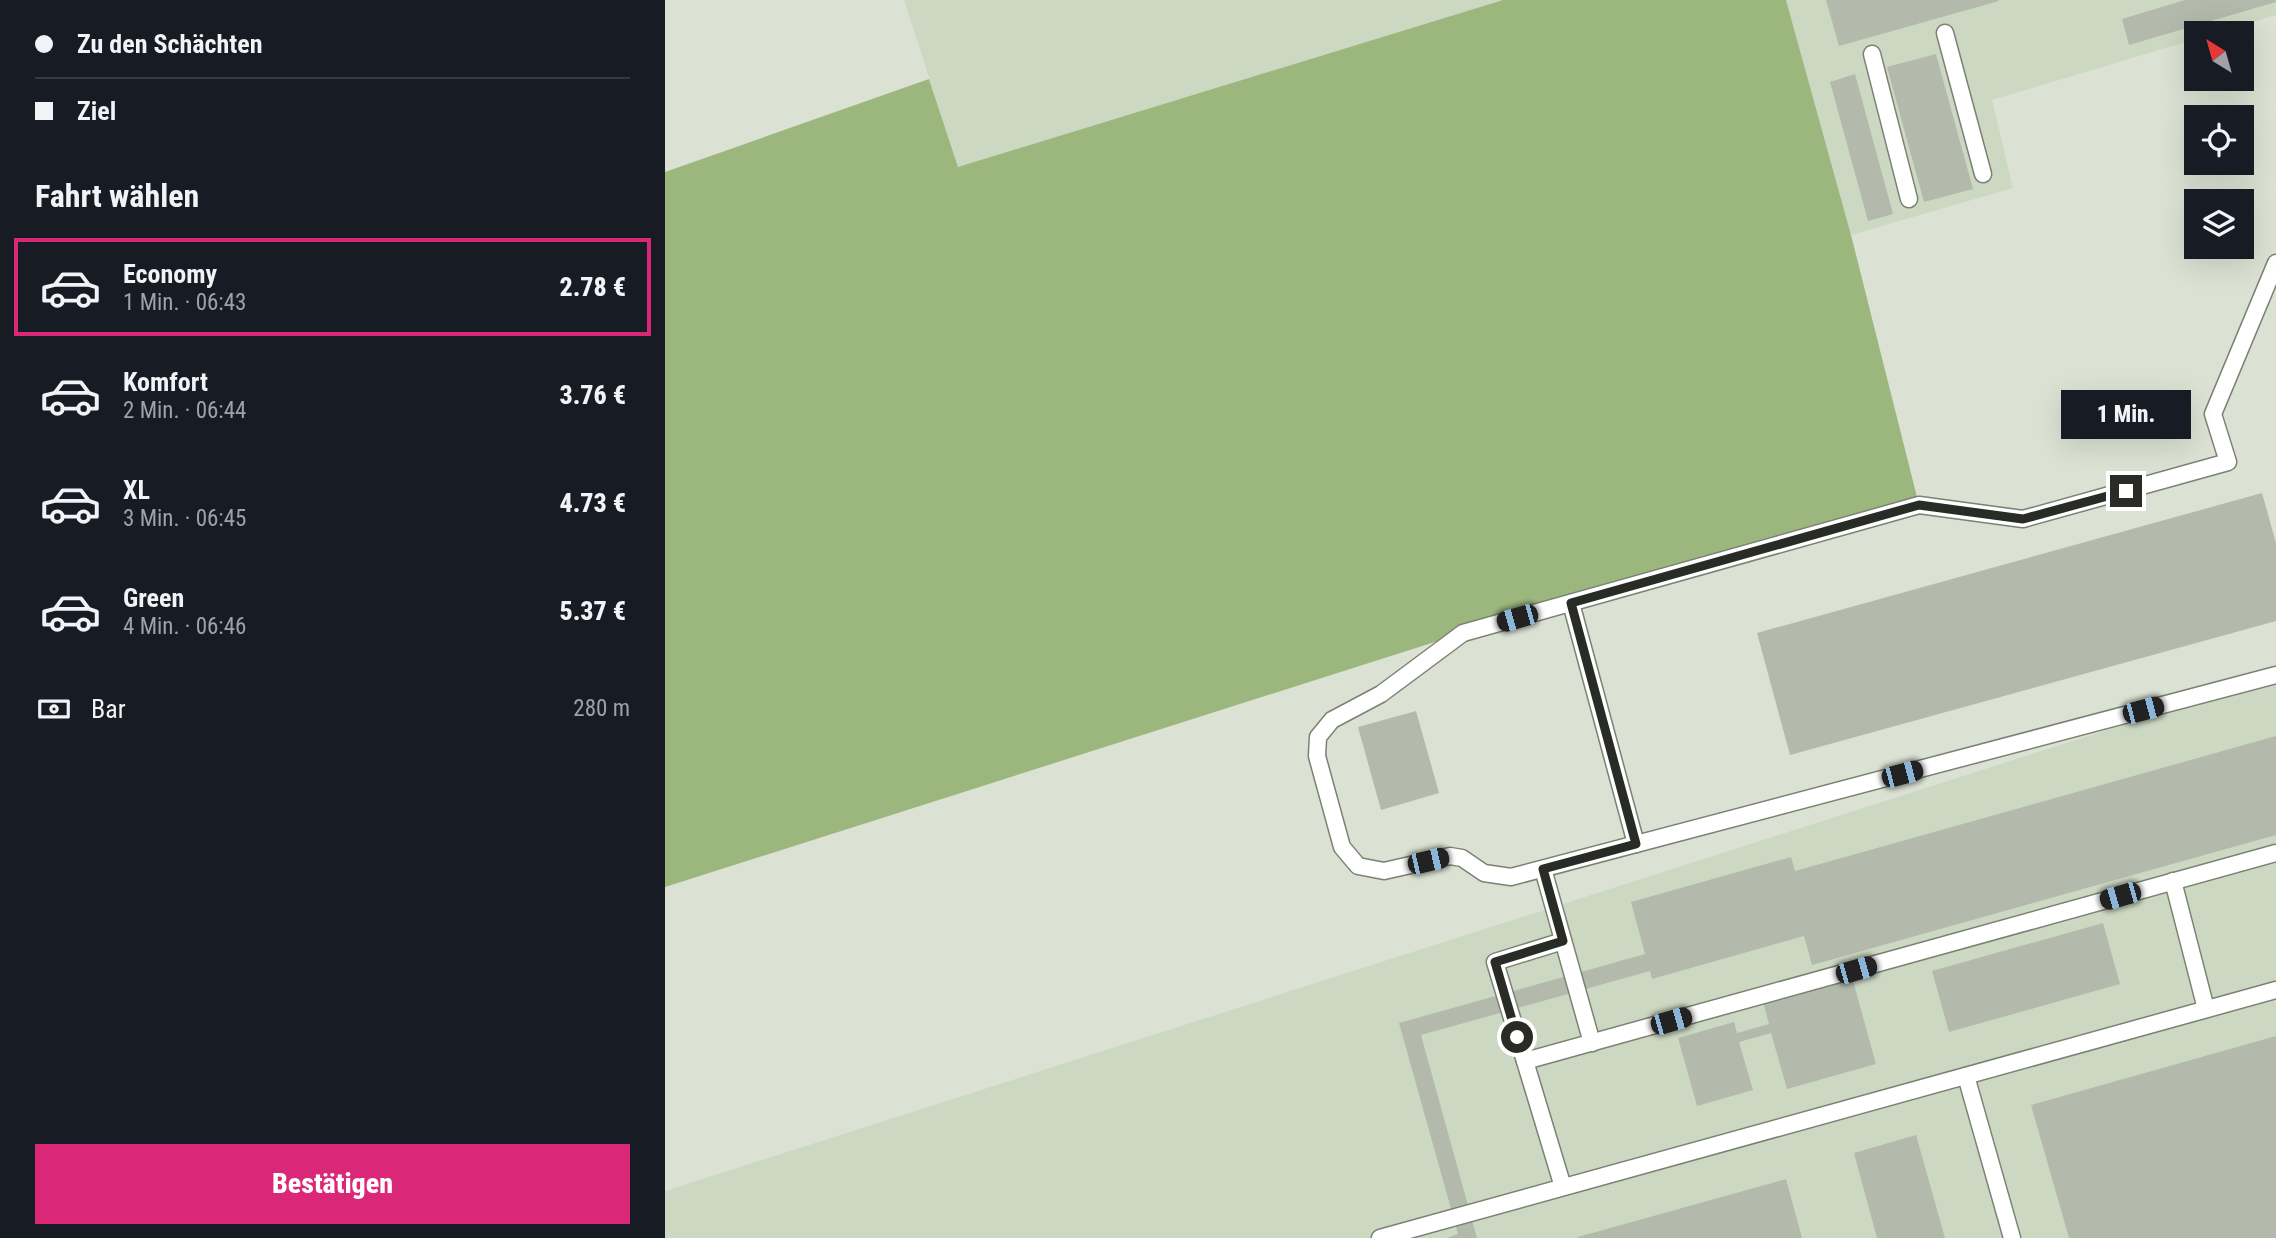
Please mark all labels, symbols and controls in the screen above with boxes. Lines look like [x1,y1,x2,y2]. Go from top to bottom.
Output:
north arrow [2184,21,2254,91]
map controls [2184,21,2254,259]
text: Zu den Schächten [77,29,262,59]
text: Ziel [77,96,116,126]
button: locate [2184,105,2254,175]
text: Fahrt wählen [35,177,199,215]
button: layers [2184,189,2254,259]
icon: car [39,256,102,319]
text: Economy [123,259,217,289]
text: 2.78 € [559,272,626,302]
text: 1 Min. · 06:43 [123,289,246,316]
icon: car [39,364,102,427]
text: Komfort [123,367,208,397]
text: 3.76 € [559,380,626,410]
callout: 1 Min. [2061,390,2191,438]
text: 2 Min. · 06:44 [123,397,246,424]
text: 1 Min. [2097,401,2155,428]
icon: car [39,472,102,535]
text: XL [123,475,150,505]
route end [2110,475,2142,507]
text: 4.73 € [559,488,626,518]
text: 3 Min. · 06:45 [123,505,246,532]
icon: car [39,580,102,643]
text: Green [123,583,184,613]
text: 5.37 € [559,596,626,626]
car [1494,602,1541,634]
text: 4 Min. · 06:46 [123,613,246,640]
icon: cash [35,690,73,728]
text: Bar [91,694,126,724]
car [2120,694,2167,726]
text: 280 m [573,695,630,722]
car [1879,758,1926,790]
car [1406,846,1451,876]
car [2097,880,2144,912]
car [1833,954,1880,986]
car [1648,1005,1695,1037]
route start [1501,1021,1533,1053]
button: Bestätigen [35,1144,630,1224]

